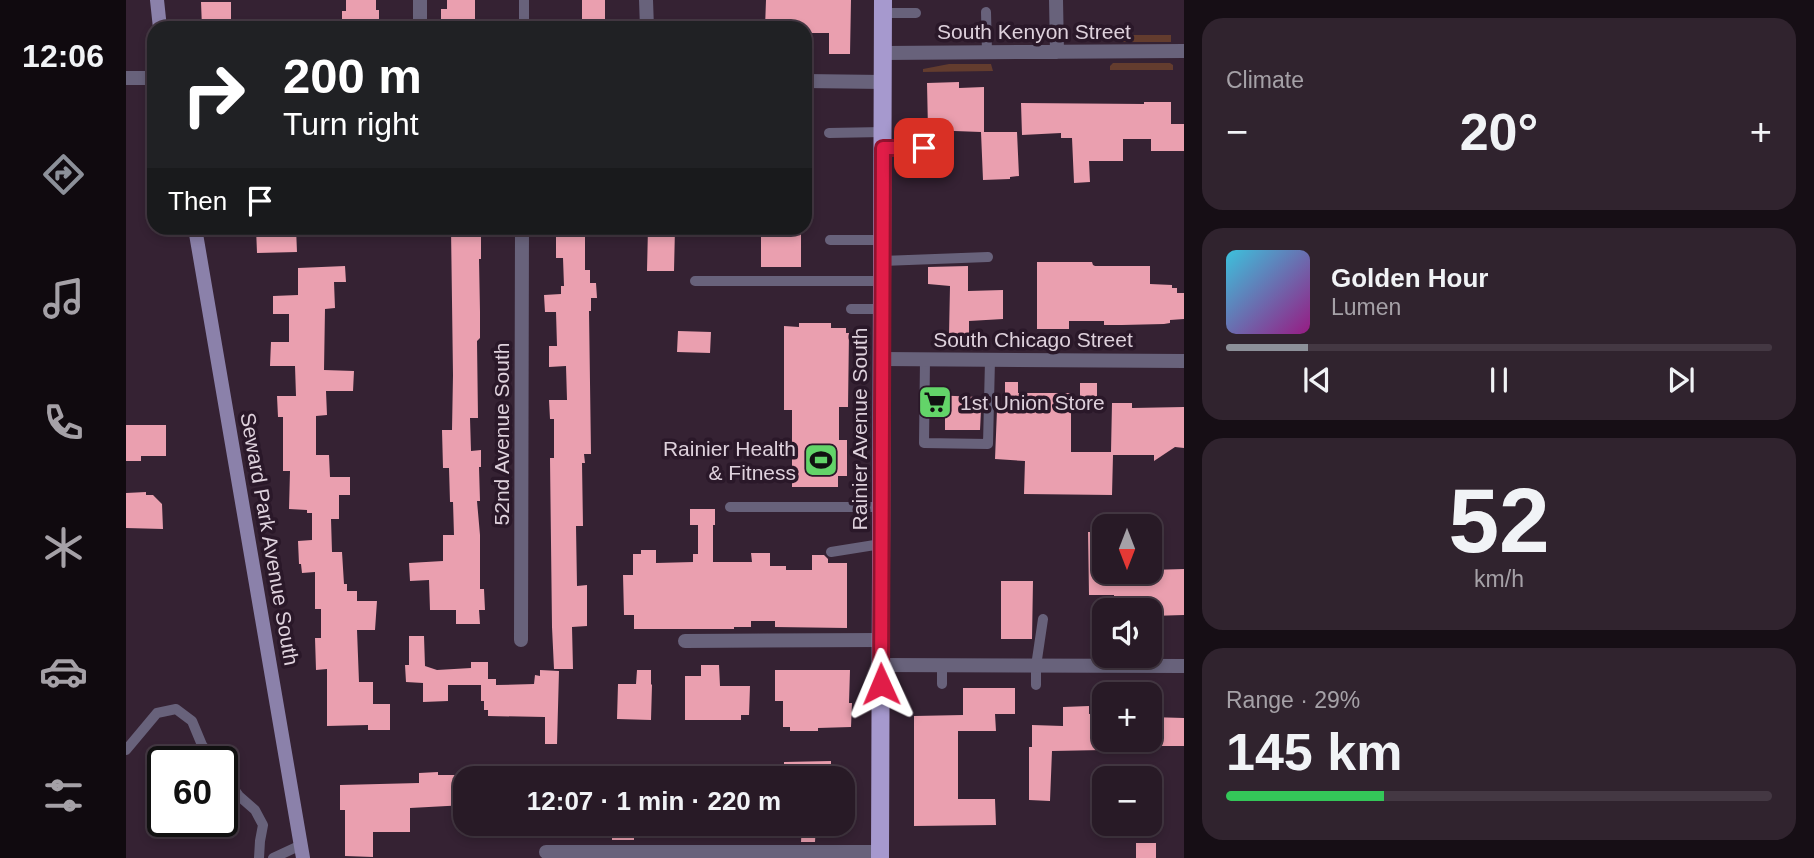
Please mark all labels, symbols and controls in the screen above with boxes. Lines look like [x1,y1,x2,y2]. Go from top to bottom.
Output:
street label: South Kenyon Street [937,20,1131,43]
text: 12:06 [22,38,104,74]
icon: right [168,49,259,140]
text: 200 m [283,49,422,103]
text: Climate [1226,67,1304,93]
text: 20° [1460,103,1538,161]
text: Turn right [283,106,419,142]
text: − [1226,111,1248,153]
text: + [1750,111,1772,153]
pin [894,118,954,178]
icon: arrive [905,129,943,167]
icon: directions [39,150,88,199]
icon: arrive [241,182,279,220]
text: Then [168,186,227,216]
text: Golden Hour [1331,263,1488,293]
icon: music [39,274,88,323]
text: Lumen [1331,294,1401,320]
street label: Rainier Avenue South [848,328,871,530]
street label: South Chicago Street [933,328,1133,351]
street label: 52nd Avenue South [490,343,513,525]
icon: previous [1298,361,1336,399]
icon: pause [1480,361,1518,399]
icon: next [1662,361,1700,399]
supermarket icon: 1st Union Store [916,383,954,421]
place label: 1st Union Store [960,391,1105,414]
icon: phone [39,398,88,447]
street label: Seward Park Avenue South [236,411,304,667]
place label: Rainier Health & Fitness [663,437,796,484]
sports icon: Rainier Health & Fitness [802,441,840,479]
text: 52 [1448,470,1550,571]
north arrow [1092,514,1162,584]
map controls [1092,514,1162,836]
icon: climate [39,523,88,572]
text: km/h [1474,566,1524,592]
button: sound [1092,598,1162,668]
icon: car [39,647,88,696]
position arrow [844,647,918,721]
button: + [1092,682,1162,752]
text: Range · 29% [1226,687,1360,713]
text: 145 km [1226,723,1402,781]
speed limit sign: 60 [147,746,238,837]
button: − [1092,766,1162,836]
icon: filters [39,771,88,820]
text: 12:07 · 1 min · 220 m [527,786,781,816]

